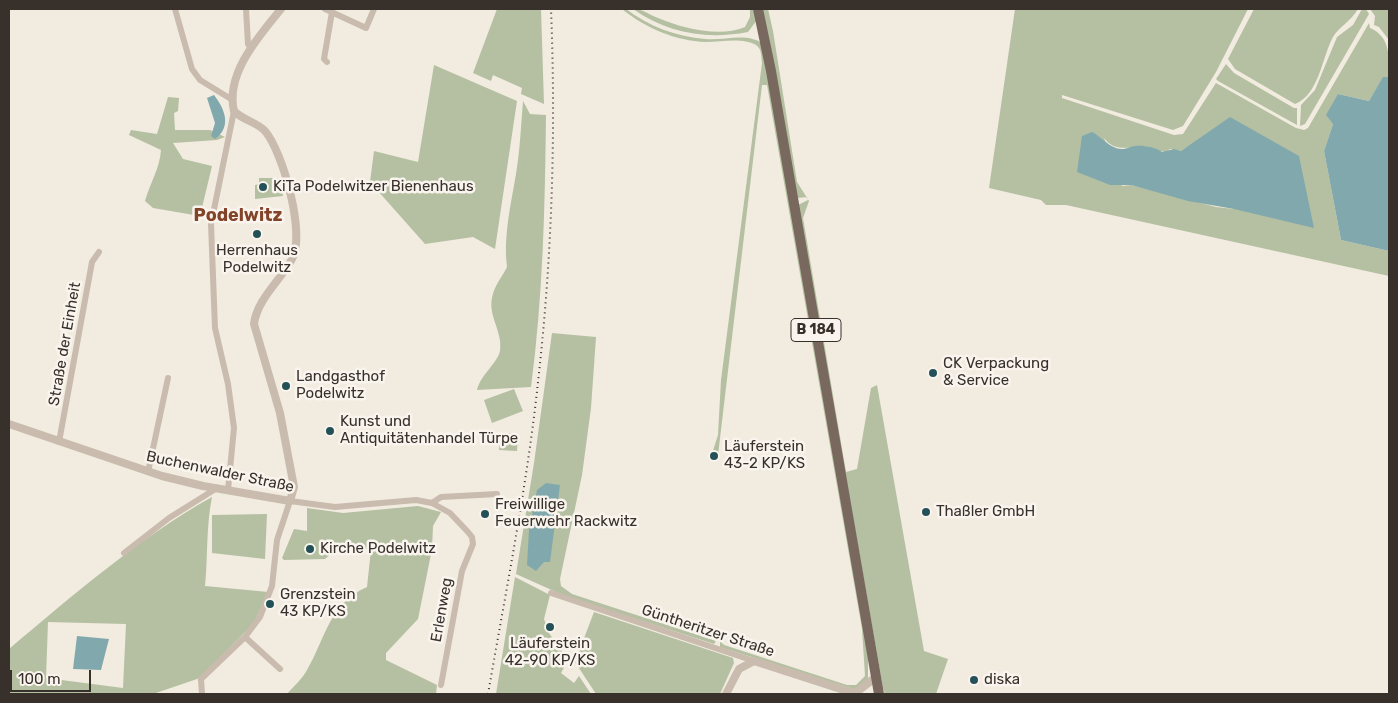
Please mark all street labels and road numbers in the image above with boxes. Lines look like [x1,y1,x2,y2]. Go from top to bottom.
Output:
street label: Straße der Einheit [45,281,85,407]
road number: B 184 [791,318,841,342]
street label: Buchenwalder Straße [144,448,296,496]
street label: Erlenweg [427,576,457,644]
street label: Güntheritzer Straße [639,601,777,661]

